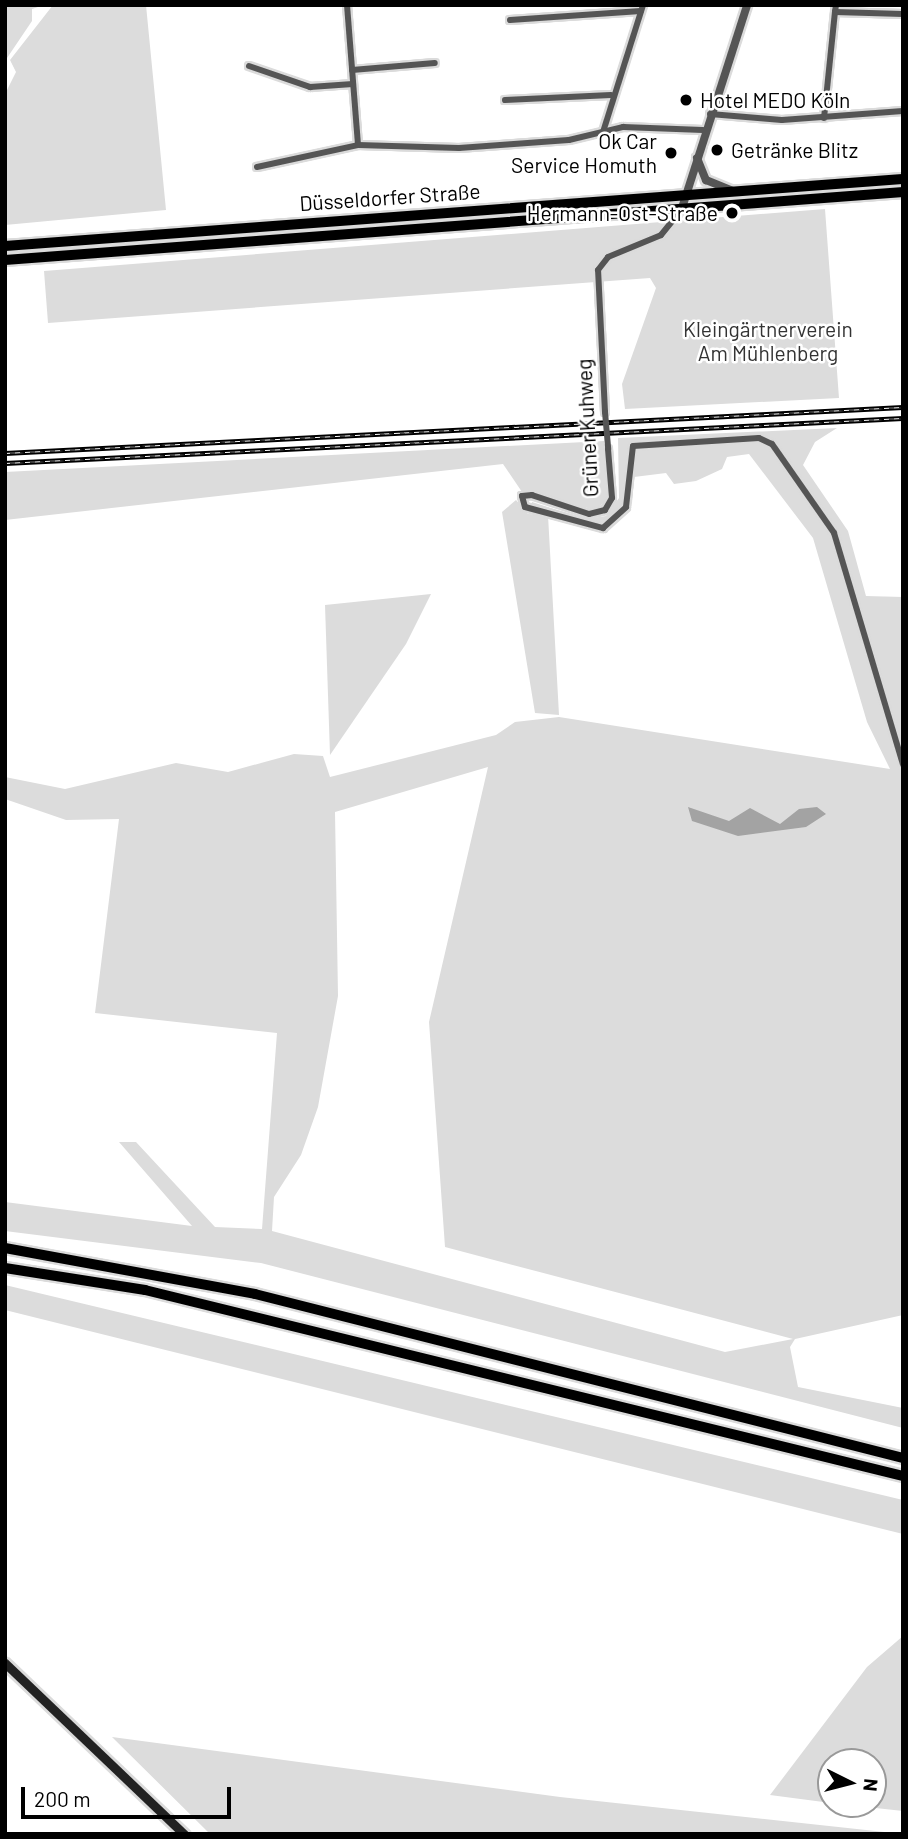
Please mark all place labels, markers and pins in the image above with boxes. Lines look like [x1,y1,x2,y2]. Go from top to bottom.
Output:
place label: Hotel MEDO Köln [700,87,850,113]
marker: Hotel MEDO Köln [678,92,694,108]
place label: Ok Car Service Homuth [511,128,657,178]
place label: Getränke Blitz [731,137,858,163]
marker: Getränke Blitz [709,142,725,158]
marker: Ok Car Service Homuth [663,145,679,161]
place label: Hermann-Ost-Straße [527,200,718,226]
marker: Hermann-Ost-Straße [724,205,740,221]

